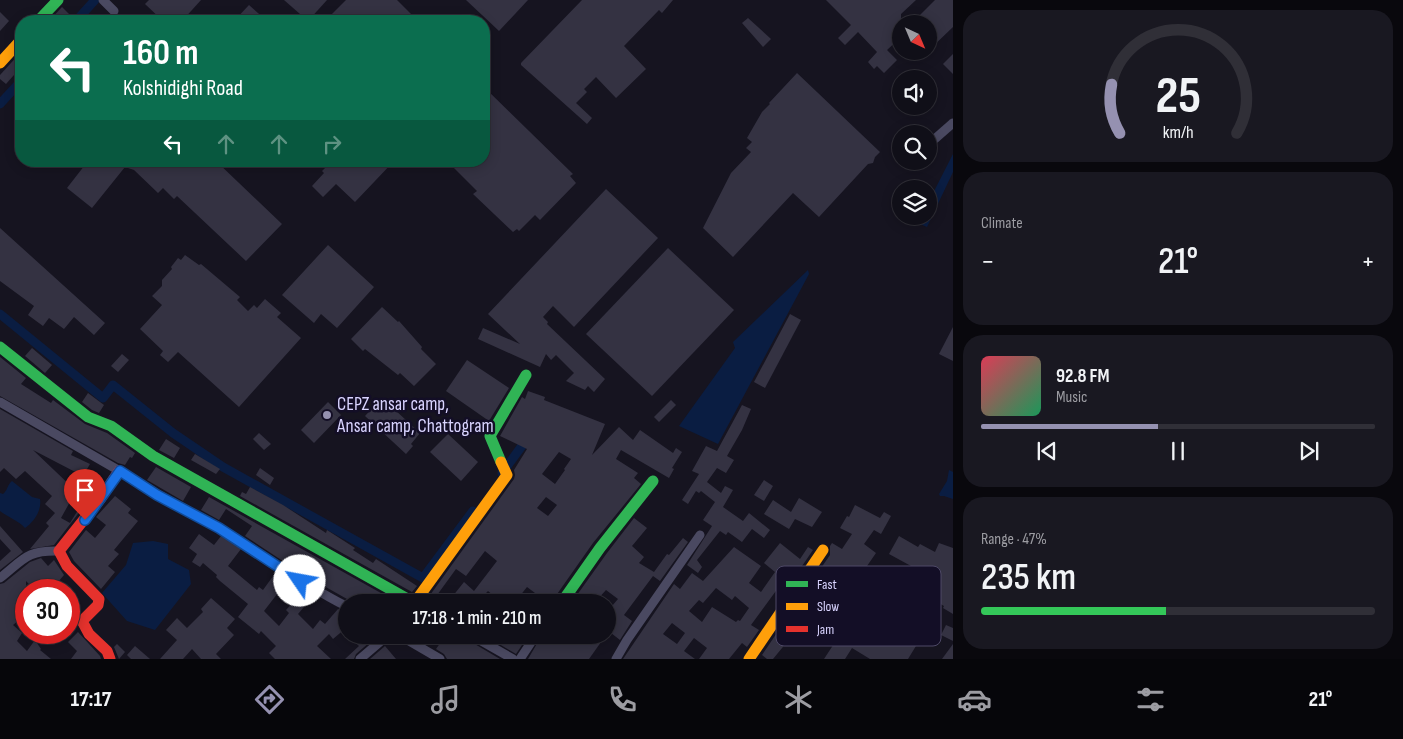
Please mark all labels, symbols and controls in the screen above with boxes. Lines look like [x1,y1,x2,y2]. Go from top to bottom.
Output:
north arrow [892,15,938,60]
map controls [892,15,937,225]
text: 160 m [123,32,199,75]
icon: left [40,35,105,100]
text: 25 [1155,65,1201,128]
button: sound [892,70,937,115]
text: Kolshidighi Road [123,75,243,102]
text: km/h [1163,122,1193,143]
button: search [892,125,937,170]
icon: left [159,130,187,158]
icon: ahead [212,130,240,158]
icon: ahead [265,130,293,158]
icon: right [318,130,346,158]
button: layers [892,180,937,225]
text: Climate [981,214,1023,233]
text: 21° [1158,239,1198,284]
text: − [981,245,995,278]
text: + [1361,245,1375,278]
text: 92.8 FM [1056,365,1110,388]
text: Music [1056,388,1087,407]
place label: CEPZ ansar camp, Ansar camp, Chattogram [336,393,494,438]
marker: CEPZ ansar camp, Ansar camp, Chattogram [321,409,333,421]
icon: previous [1033,437,1061,465]
icon: pause [1164,437,1192,465]
icon: next [1295,437,1323,465]
pin [64,469,106,520]
icon: arrive [71,476,99,504]
text: Range · 47% [981,530,1047,549]
position arrow [273,554,325,606]
text: 235 km [981,555,1076,600]
legend [776,566,941,646]
text: Fast [817,576,837,593]
speed limit sign: 30 [15,579,80,644]
text: Slow [817,598,839,615]
text: 17:18 · 1 min · 210 m [412,607,542,630]
text: Jam [816,621,834,638]
icon: directions [252,682,287,717]
icon: music [428,682,463,717]
icon: phone [605,682,640,717]
icon: climate [781,682,816,717]
icon: car [957,682,992,717]
icon: filters [1133,682,1168,717]
text: 17:17 [71,686,111,713]
text: 21° [1309,686,1332,713]

